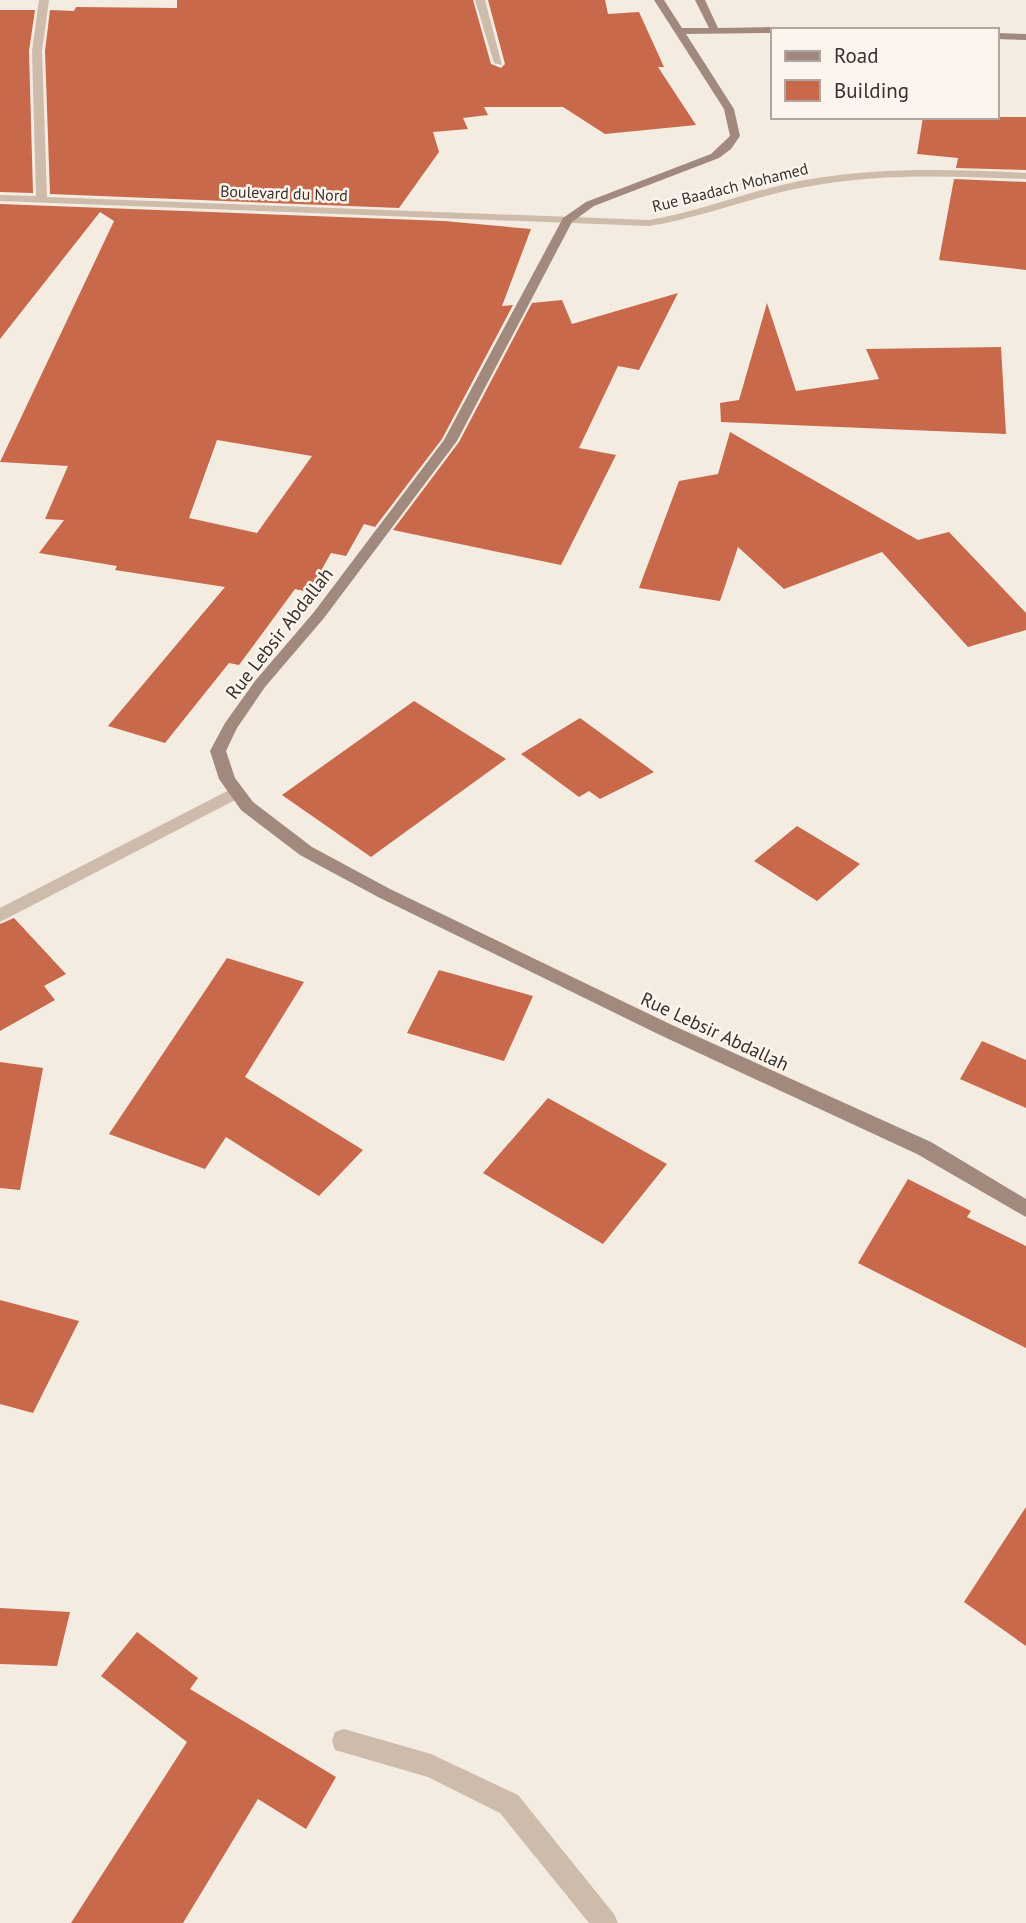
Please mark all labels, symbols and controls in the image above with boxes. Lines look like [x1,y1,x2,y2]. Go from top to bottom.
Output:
legend [771,28,998,119]
text: Road [834,42,878,69]
text: Building [834,77,909,104]
street label: Rue Baadach Mohamed [650,158,810,216]
street label: Boulevard du Nord [220,181,348,205]
street label: Rue Lebsir Abdallah [220,562,338,704]
street label: Rue Lebsir Abdallah [637,986,793,1076]

